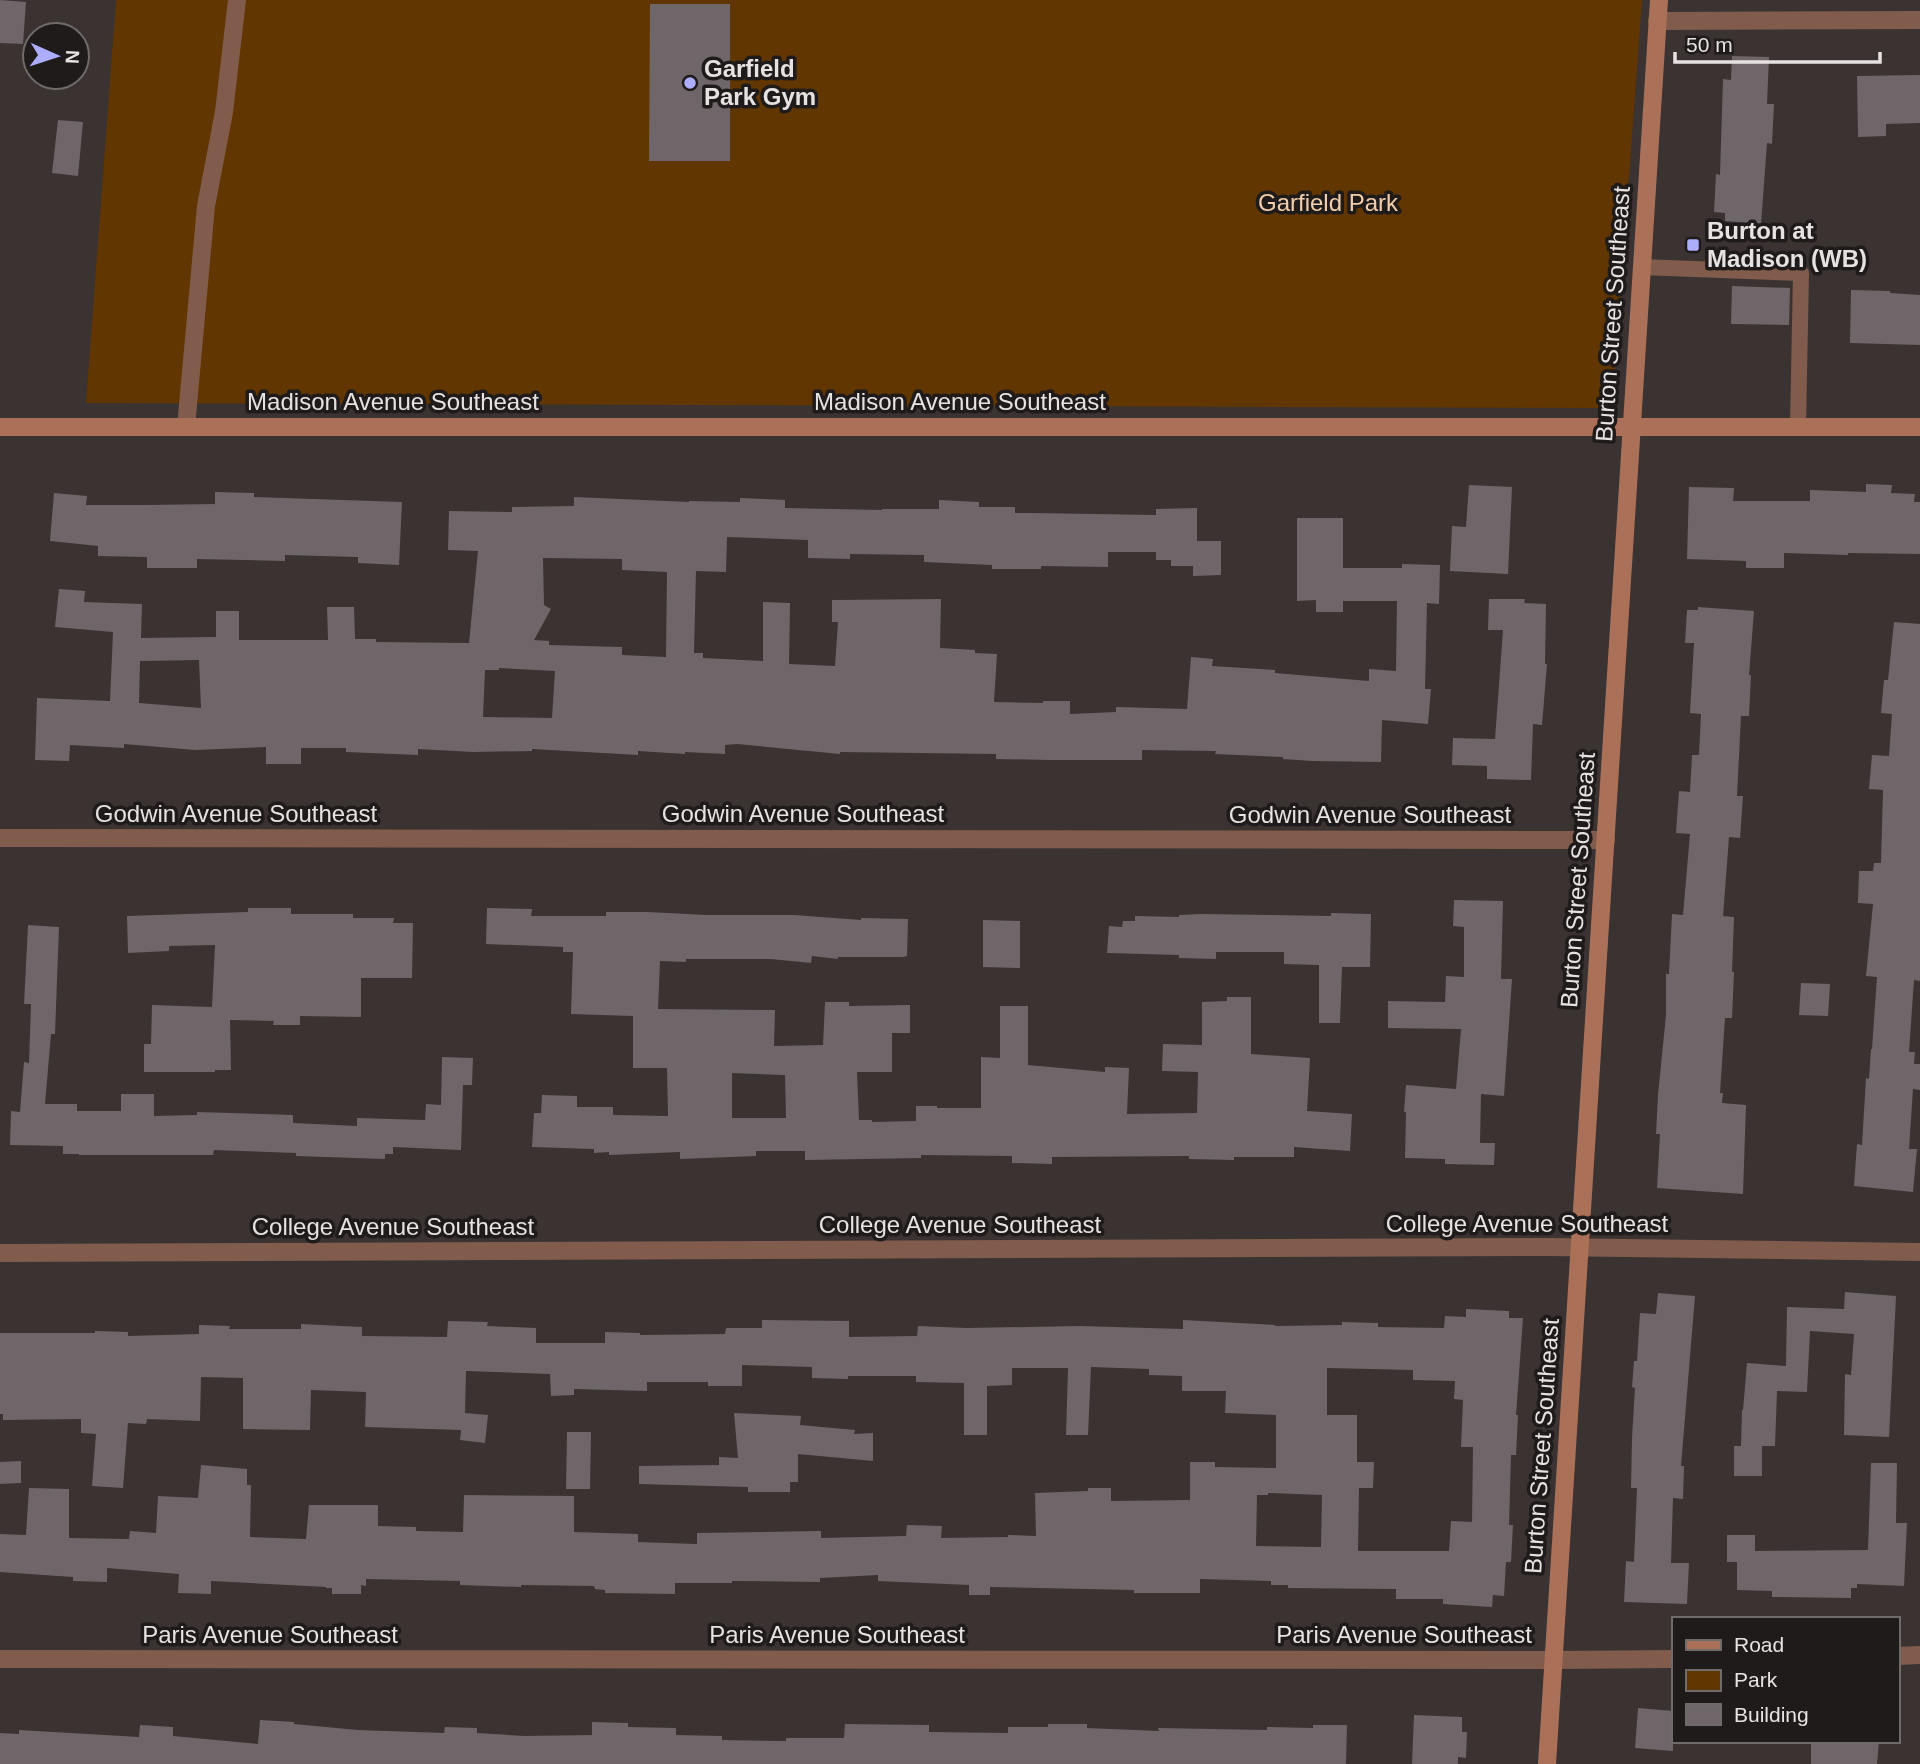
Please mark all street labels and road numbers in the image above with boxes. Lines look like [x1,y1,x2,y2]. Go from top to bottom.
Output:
street label: Burton Street Southeast [1590,185,1635,443]
street label: Madison Avenue Southeast [247,388,539,415]
street label: Madison Avenue Southeast [814,388,1106,415]
street label: Burton Street Southeast [1555,751,1600,1009]
street label: Godwin Avenue Southeast [95,800,378,827]
street label: Godwin Avenue Southeast [662,800,945,827]
street label: Godwin Avenue Southeast [1229,801,1512,828]
street label: College Avenue Southeast [1386,1210,1669,1237]
street label: College Avenue Southeast [819,1211,1102,1238]
street label: College Avenue Southeast [252,1213,535,1240]
street label: Burton Street Southeast [1519,1317,1564,1575]
street label: Paris Avenue Southeast [142,1621,398,1648]
street label: Paris Avenue Southeast [709,1621,965,1648]
street label: Paris Avenue Southeast [1276,1621,1532,1648]

